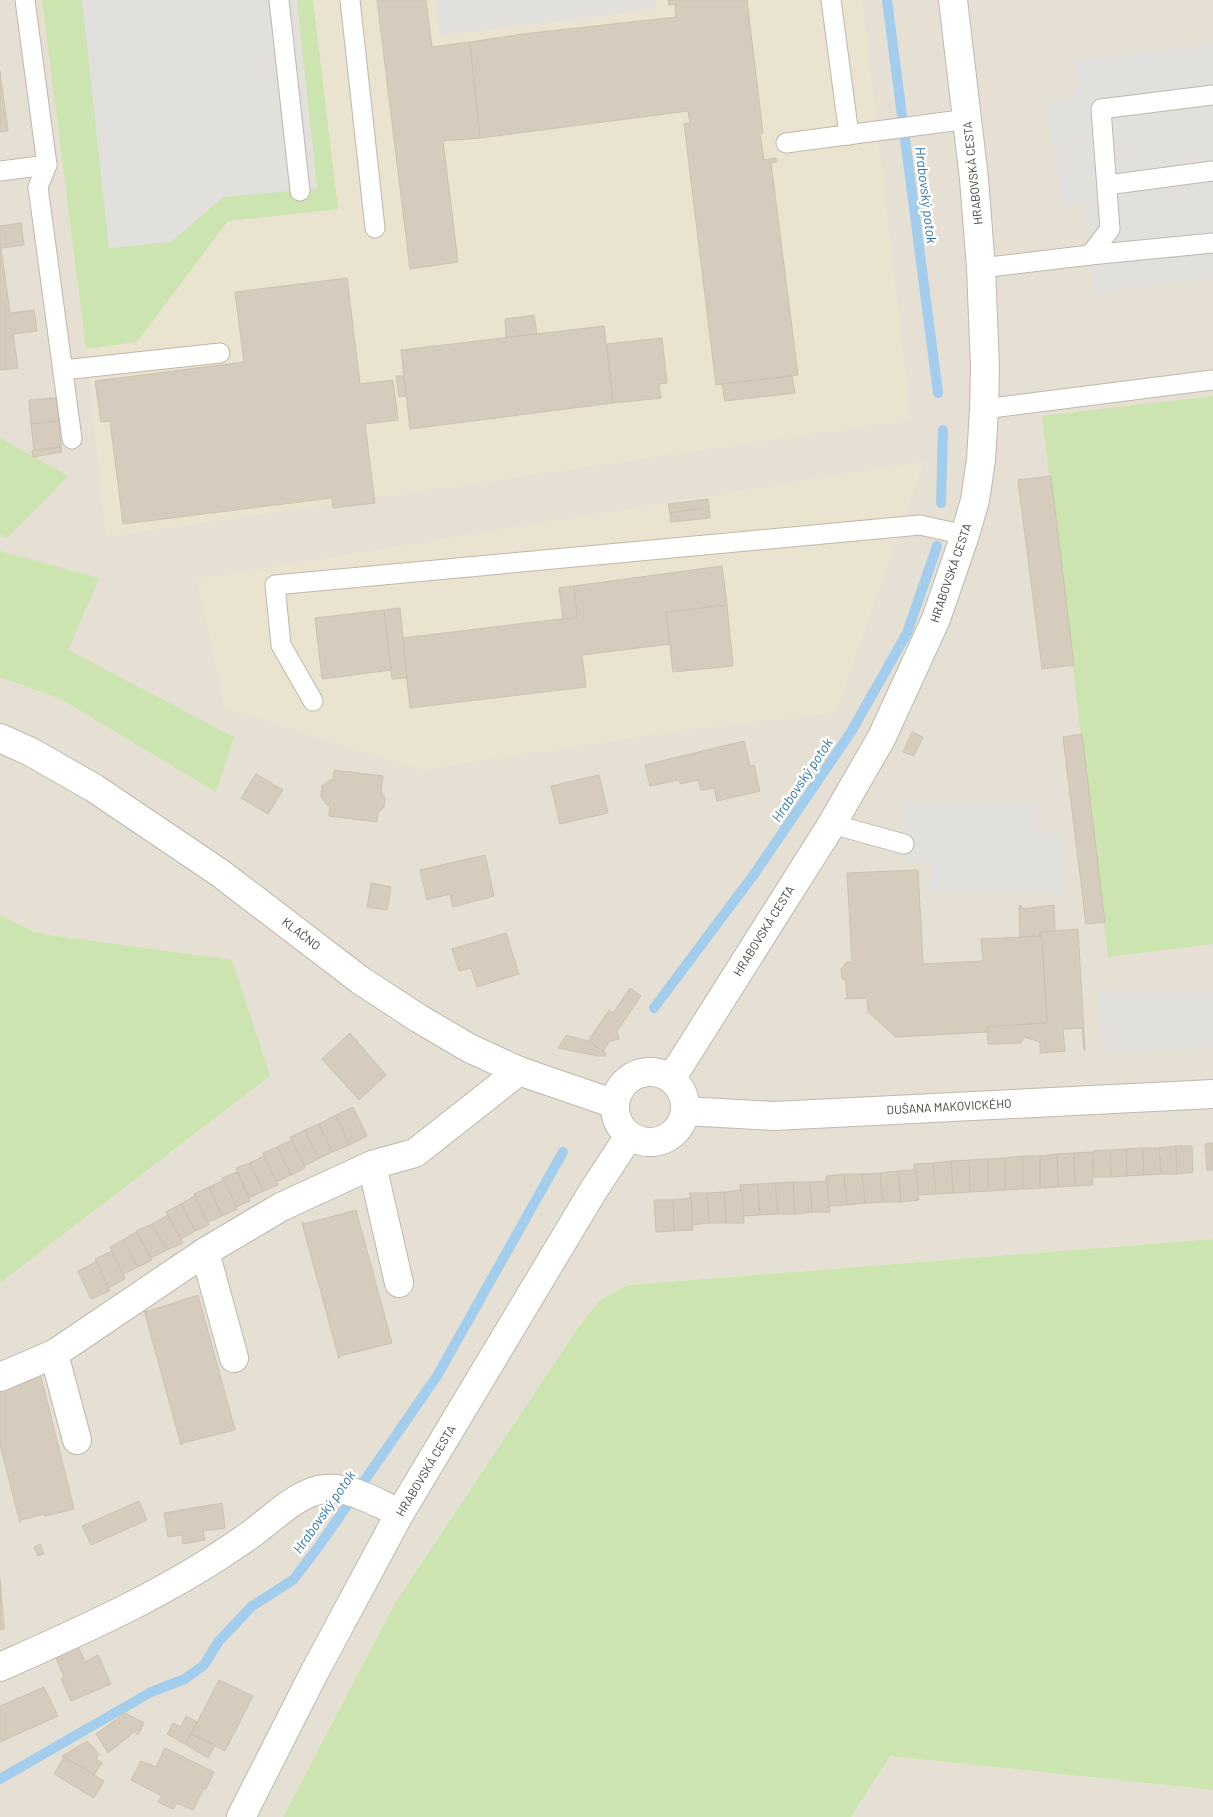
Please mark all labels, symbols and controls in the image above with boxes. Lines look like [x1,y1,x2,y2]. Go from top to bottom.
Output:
street label: HRABOVSKÁ CESTA [960,121,984,225]
water label: Hrabovský potok [912,146,941,245]
street label: HRABOVSKÁ CESTA [927,521,974,624]
water label: Hrabovský potok [767,734,836,825]
street label: HRABOVSKÁ CESTA [730,883,797,978]
street label: KLAČNO [280,914,324,952]
street label: DUŠANA MAKOVICKÉHO [886,1096,1012,1116]
street label: HRABOVSKÁ CESTA [392,1422,458,1519]
water label: Hrabovský potok [289,1467,359,1557]

